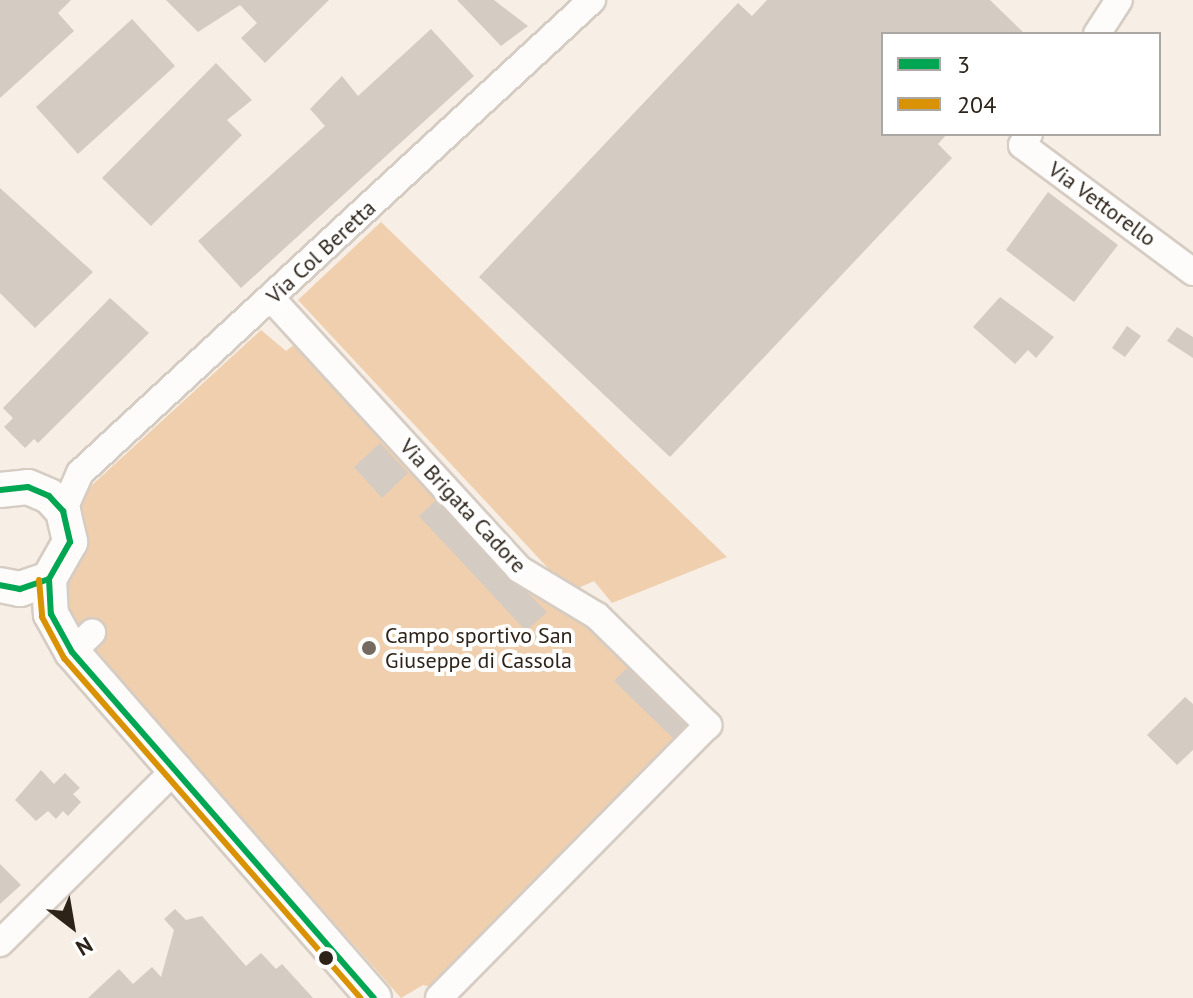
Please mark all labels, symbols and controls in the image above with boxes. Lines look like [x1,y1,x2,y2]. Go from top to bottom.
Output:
legend [881,32,1161,136]
text: 3 [957,49,970,80]
text: 204 [957,89,996,120]
street label: Via Vettorello [1043,156,1161,252]
street label: Via Col Beretta [261,195,381,309]
street label: Via Brigata Cadore [394,433,532,579]
place label: Campo sportivo San Giuseppe di Cassola [385,622,573,674]
marker: Campo sportivo San Giuseppe di Cassola [360,639,378,657]
north arrow [32,886,112,966]
text: N [71,931,98,962]
unlabelled marker [318,950,334,966]

